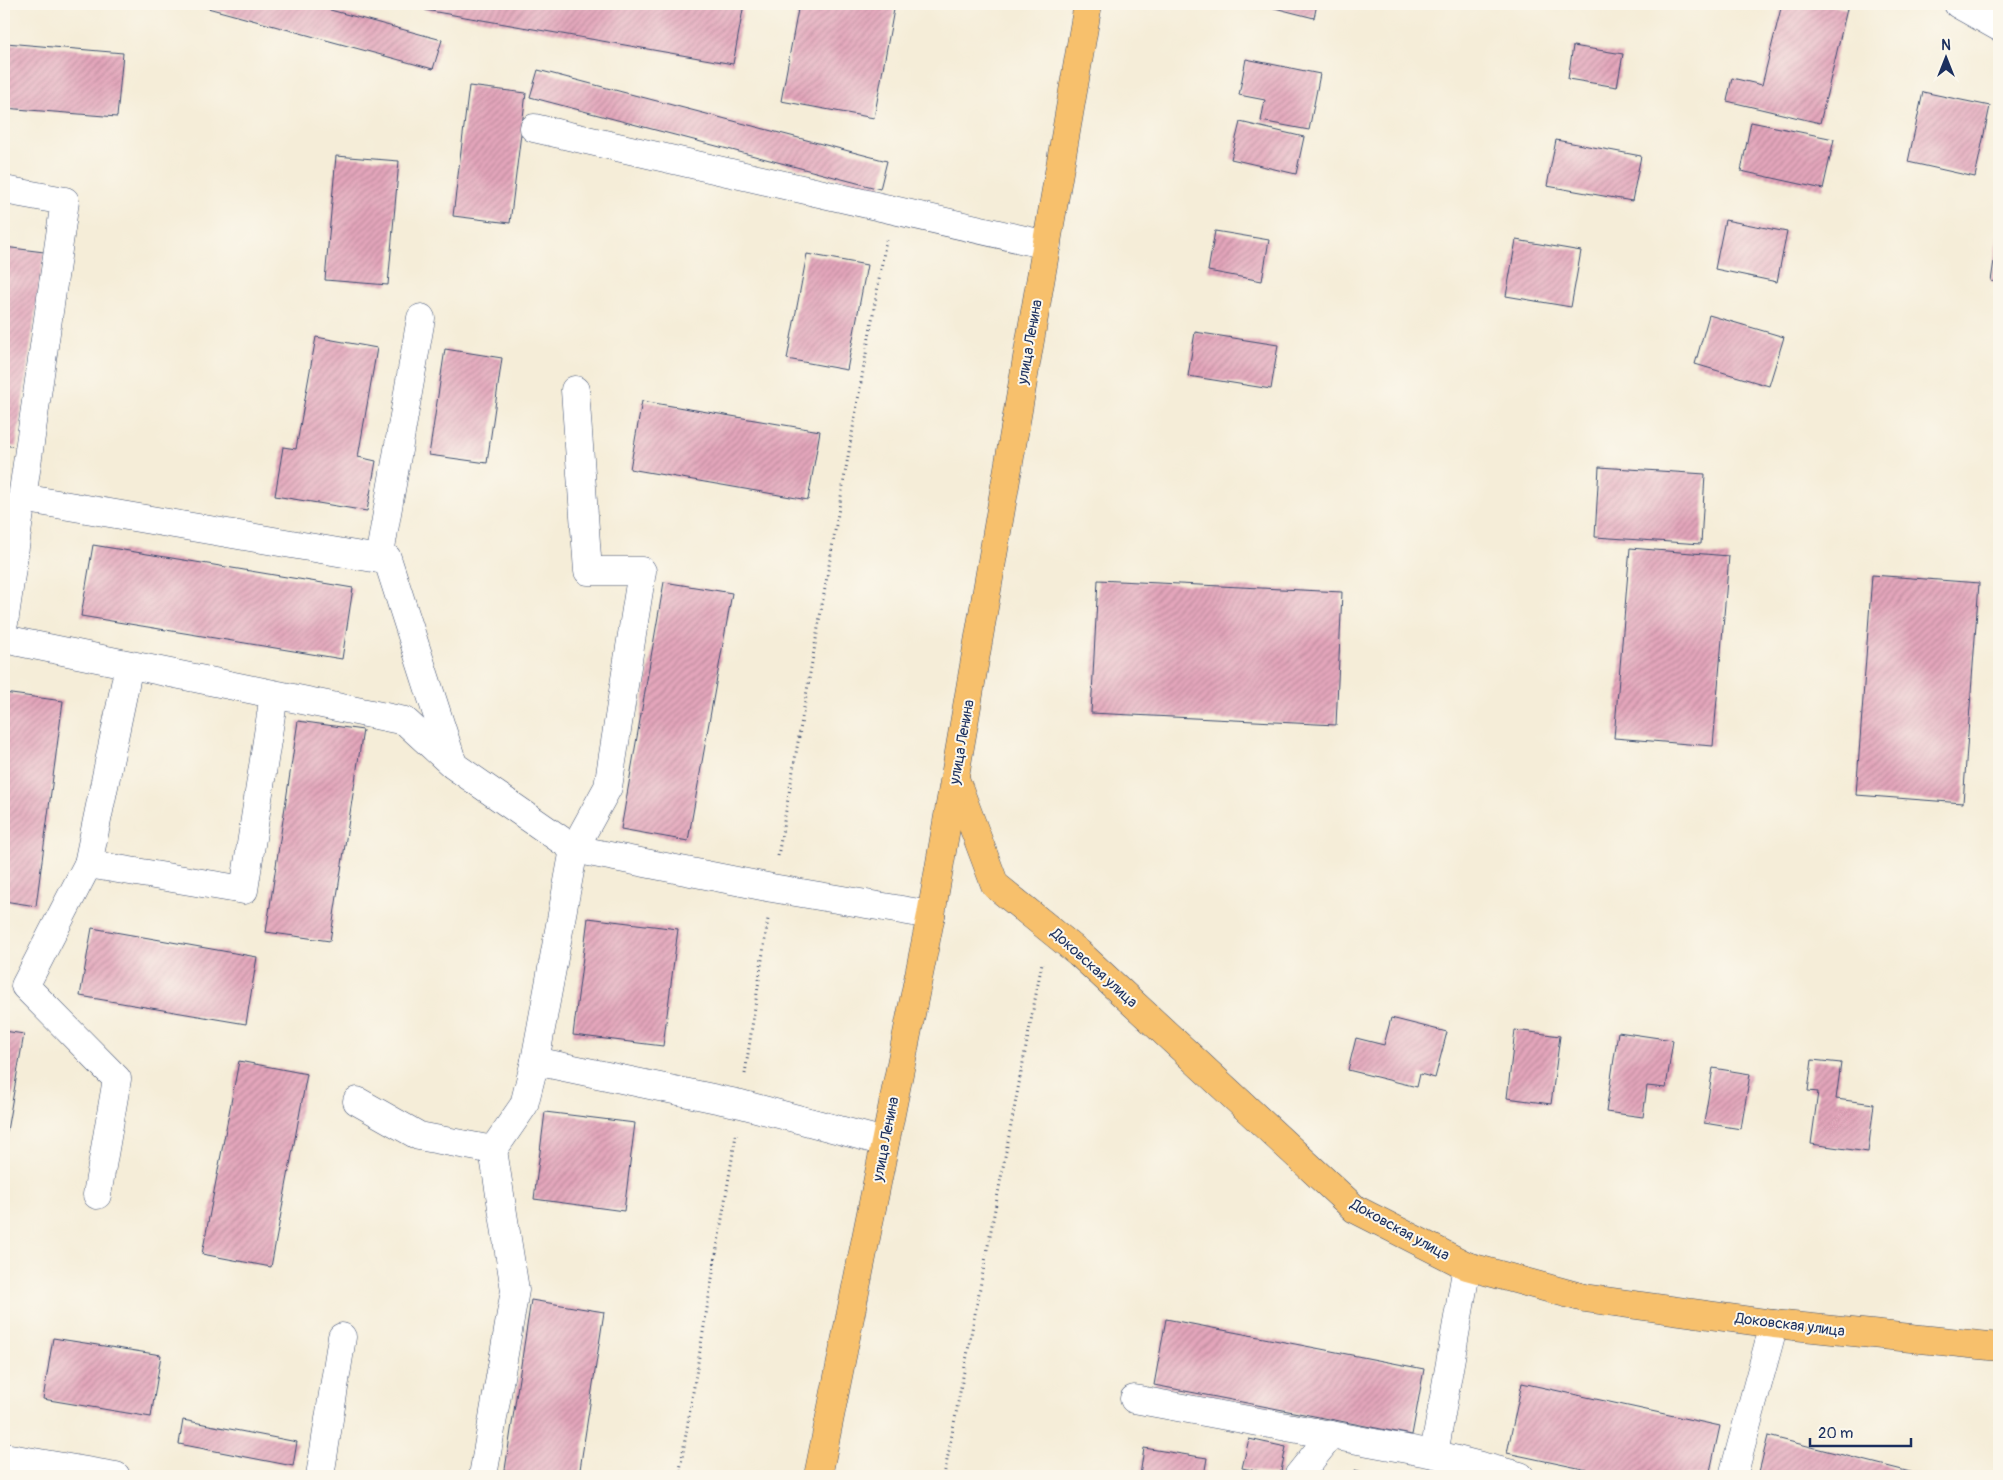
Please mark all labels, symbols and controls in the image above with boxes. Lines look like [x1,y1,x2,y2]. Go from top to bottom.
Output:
north arrow [1920,32,1970,82]
text: N [1941,37,1951,54]
street label: улица Ленина [1013,298,1047,387]
street label: улица Ленина [945,698,979,787]
street label: Доковская улица [1046,923,1141,1012]
street label: улица Ленина [868,1095,903,1184]
street label: Доковская улица [1346,1194,1453,1265]
street label: Доковская улица [1733,1309,1846,1341]
scale bar [1810,1415,1912,1447]
text: 20 m [1818,1424,1853,1443]

